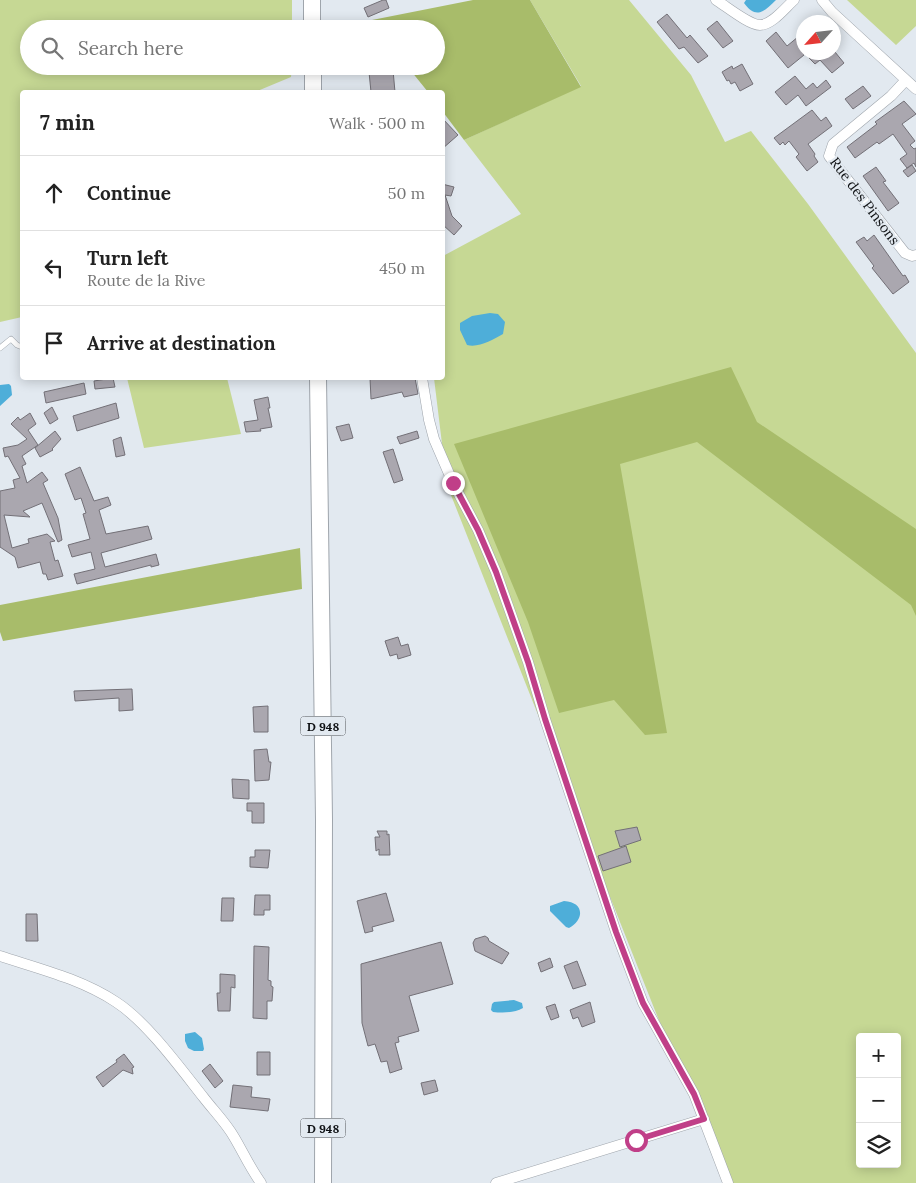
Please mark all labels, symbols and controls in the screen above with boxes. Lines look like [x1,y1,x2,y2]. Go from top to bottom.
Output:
north arrow [796,15,841,60]
search box [20,20,445,75]
icon: search [38,34,66,62]
text: Search here [78,36,184,60]
text: 7 min [40,109,95,136]
text: Walk · 500 m [329,113,425,133]
street label: Rue des Pinsons [826,154,904,248]
icon: ahead [40,179,68,207]
text: Continue [87,181,171,205]
text: 50 m [388,183,425,203]
text: Turn left [87,246,168,270]
icon: left [40,254,68,282]
text: 450 m [379,258,425,278]
text: Route de la Rive [87,270,205,290]
icon: arrive [40,329,68,357]
text: Arrive at destination [87,331,276,355]
route end [442,472,465,495]
road number: D 948 [300,716,346,736]
map controls [856,1033,901,1168]
button: + [856,1033,901,1078]
button: − [856,1078,901,1123]
road number: D 948 [300,1118,346,1138]
button: layers [856,1123,901,1168]
route start [625,1129,648,1152]

